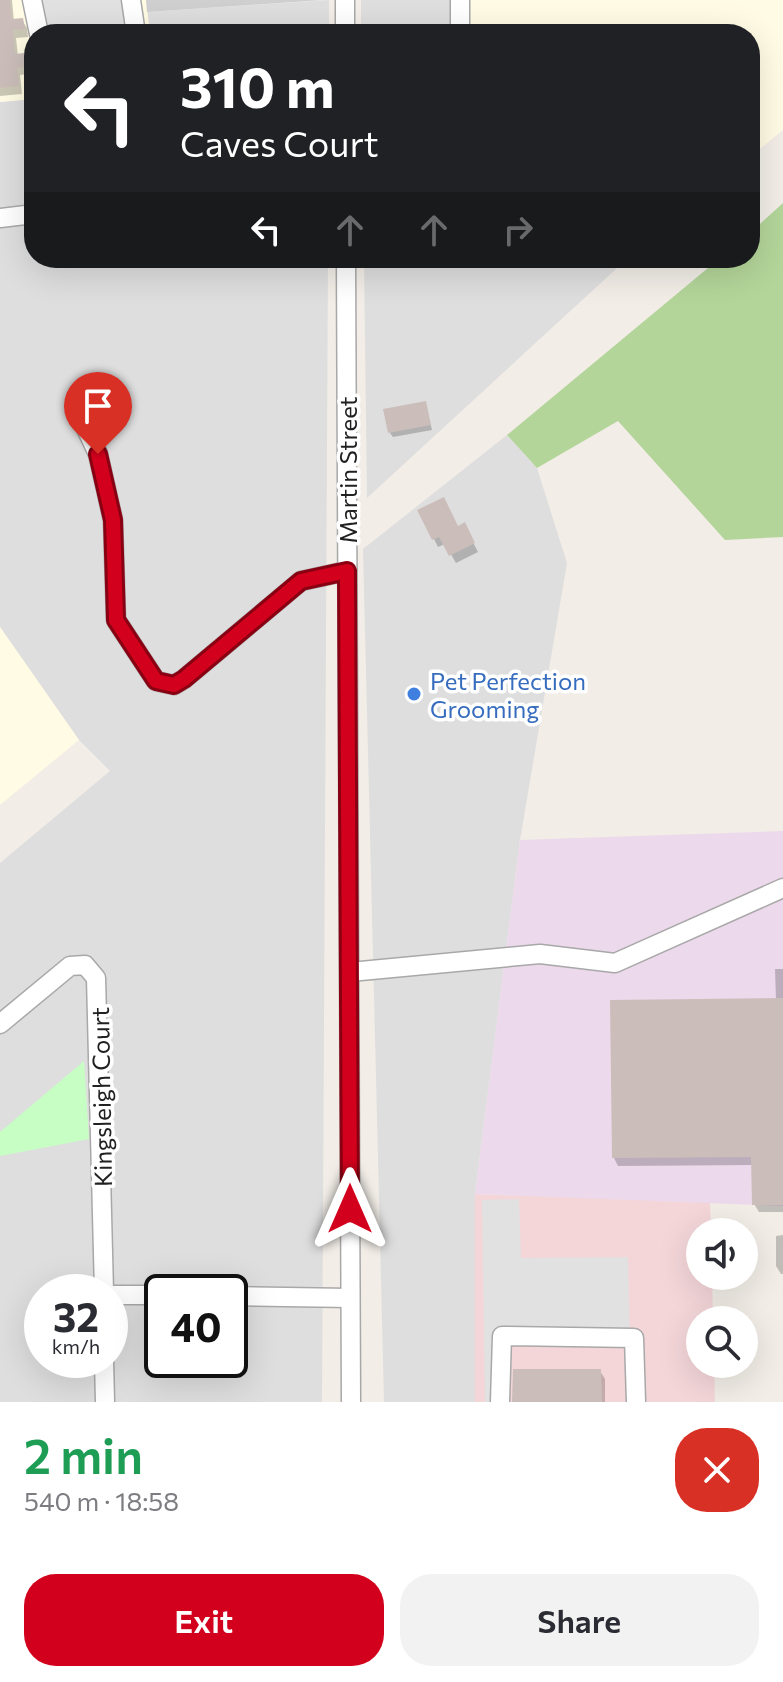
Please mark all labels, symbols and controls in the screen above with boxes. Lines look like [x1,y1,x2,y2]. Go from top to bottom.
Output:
text: 310 m [180,51,335,120]
icon: left [48,56,152,160]
text: Caves Court [180,120,379,164]
icon: left [244,208,288,252]
icon: ahead [328,208,372,252]
icon: ahead [412,208,456,252]
icon: right [496,208,540,252]
pin [64,372,132,454]
icon: arrive [76,384,120,428]
street label: Martin Street [333,396,362,544]
place label: Pet Perfection Grooming [430,666,586,723]
marker: Pet Perfection Grooming [405,685,423,703]
street label: Kingsleigh Court [85,1007,117,1187]
position arrow [308,1167,392,1251]
map controls [686,1218,758,1378]
button: sound [686,1218,758,1290]
speed limit sign: 40 [144,1274,248,1378]
text: 32 [53,1291,99,1340]
button: search [686,1306,758,1378]
text: km/h [52,1334,100,1358]
text: 2 min [24,1425,143,1484]
button: close [675,1428,759,1512]
text: 540 m · 18:58 [24,1485,179,1516]
button: Exit [24,1574,384,1666]
button: Share [400,1574,759,1666]

